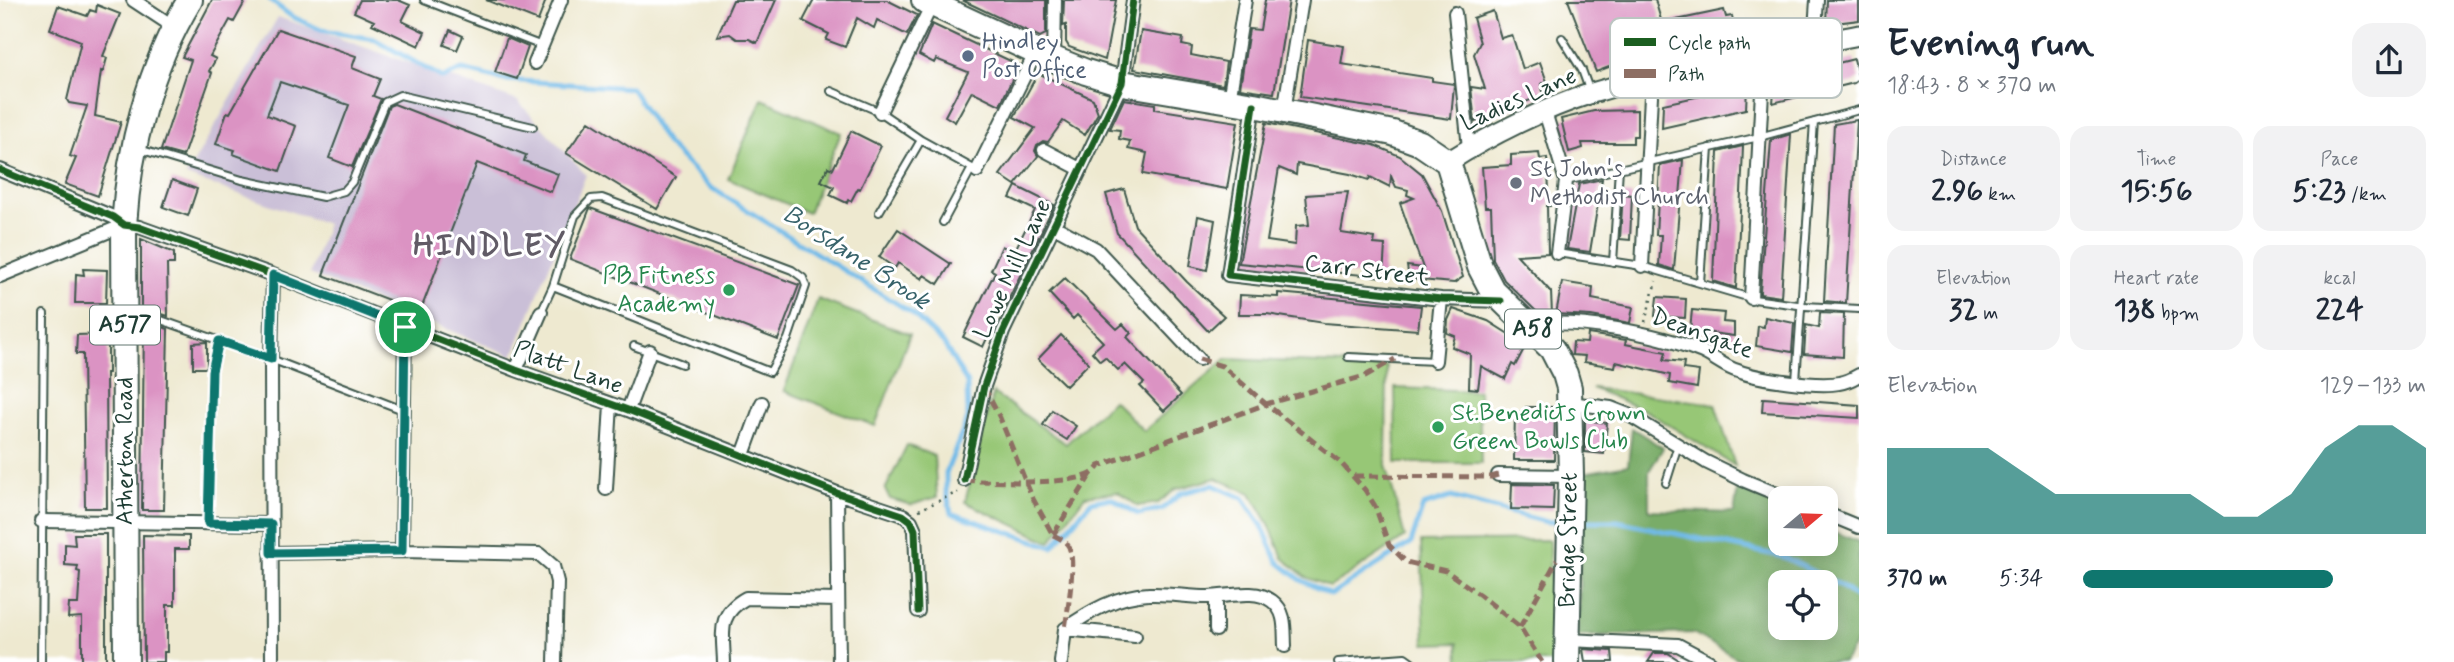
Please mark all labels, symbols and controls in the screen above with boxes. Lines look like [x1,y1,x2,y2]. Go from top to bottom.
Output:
legend [1610,18,1842,98]
text: Evening run [1887,20,2094,69]
button: share [2352,23,2426,97]
place label: Hindley Post Office [982,27,1087,86]
text: Cycle path [1668,31,1751,56]
marker: Hindley Post Office [960,48,976,64]
street label: Ladies Lane [1456,61,1582,139]
text: Path [1668,62,1705,87]
text: 18:43 · 8 × 370 m [1887,71,2057,101]
text: Distance [1940,147,2007,172]
text: Time [2137,147,2176,172]
text: Pace [2321,147,2358,172]
place label: St John's Methodist Church [1530,154,1709,213]
text: 2.96 [1931,172,1983,211]
text: 15:56 [2121,172,2193,211]
text: 5:23 [2292,172,2346,211]
marker: St John's Methodist Church [1508,175,1524,191]
text: km [1983,182,2016,207]
text: /km [2346,182,2387,207]
street label: Lowe Mill Lane [967,194,1059,344]
water label: Borsdane Brook [776,198,938,319]
district label: HINDLEY [413,225,567,267]
street label: Carr Street [1303,248,1431,294]
place label: PB Fitness Academy [602,261,715,320]
text: Elevation [1936,266,2011,291]
text: Heart rate [2114,266,2199,291]
text: kcal [2324,266,2355,291]
marker: PB Fitness Academy [721,282,737,298]
text: 32 [1949,291,1978,330]
text: 138 [2114,291,2156,330]
text: 224 [2315,291,2364,330]
pin [375,297,435,357]
street label: Deansgate [1647,301,1757,367]
text: m [1978,301,1998,326]
text: bpm [2156,301,2199,326]
road number: A577 [90,306,160,344]
icon: arrive [386,308,424,346]
road number: A58 [1505,310,1561,348]
street label: Platt Lane [509,334,627,402]
text: Elevation [1887,371,1978,401]
text: 129–133 m [2320,371,2426,401]
street label: Atherton Road [110,377,141,525]
place label: St.Benedicts Crown Green Bowls Club [1452,398,1646,457]
marker: St.Benedicts Crown Green Bowls Club [1430,419,1446,435]
street label: Bridge Street [1552,472,1586,608]
north arrow [1768,486,1838,556]
map controls [1768,486,1838,640]
text: 370 m [1887,564,1947,594]
text: 5:34 [1999,564,2043,594]
button: locate [1768,570,1838,640]

